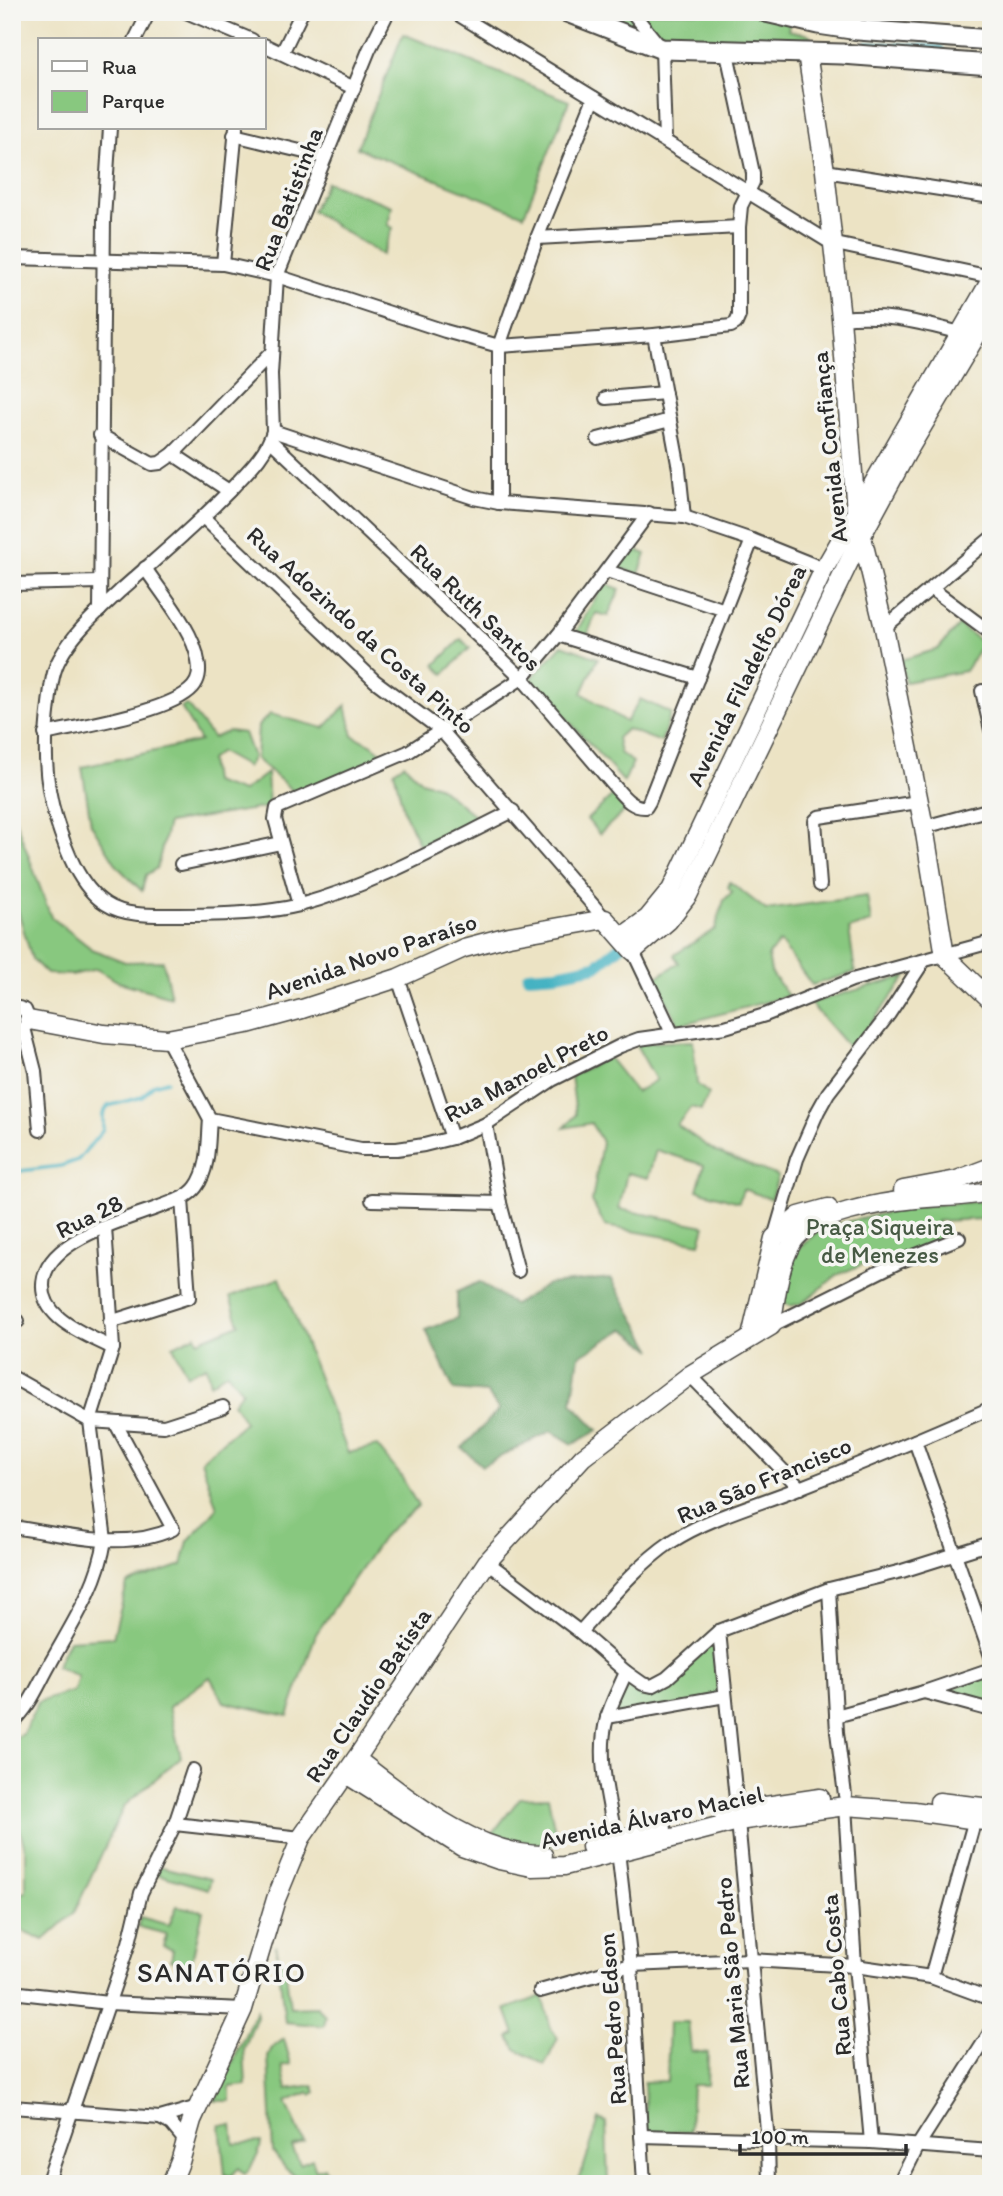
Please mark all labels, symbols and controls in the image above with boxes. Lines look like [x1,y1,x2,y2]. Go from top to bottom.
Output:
legend [38,38,266,130]
text: Rua [102,54,137,79]
text: Parque [102,88,165,113]
street label: Rua Batistinha [247,122,329,275]
street label: Avenida Confiança [804,349,853,544]
street label: Rua Adozindo da Costa Pinto [241,520,481,740]
street label: Rua Ruth Santos [404,537,548,677]
street label: Avenida Filadelfo Dórea [680,559,813,791]
street label: Avenida Novo Paraíso [262,906,480,1006]
street label: Rua Manoel Preto [439,1017,613,1129]
street label: Rua 28 [51,1187,127,1245]
park label: Praça Siqueira de Menezes [806,1212,955,1269]
street label: Rua São Francisco [672,1430,856,1530]
street label: Rua Claudio Batista [299,1602,438,1788]
street label: Avenida Álvaro Maciel [538,1779,766,1855]
street label: Rua Maria São Pedro [708,1876,756,2090]
street label: Rua Cabo Costa [814,1892,858,2057]
street label: Rua Pedro Edson [592,1932,632,2106]
district label: SANATÓRIO [137,1955,307,1989]
scale bar [740,2112,907,2156]
text: 100 m [751,2124,809,2149]

